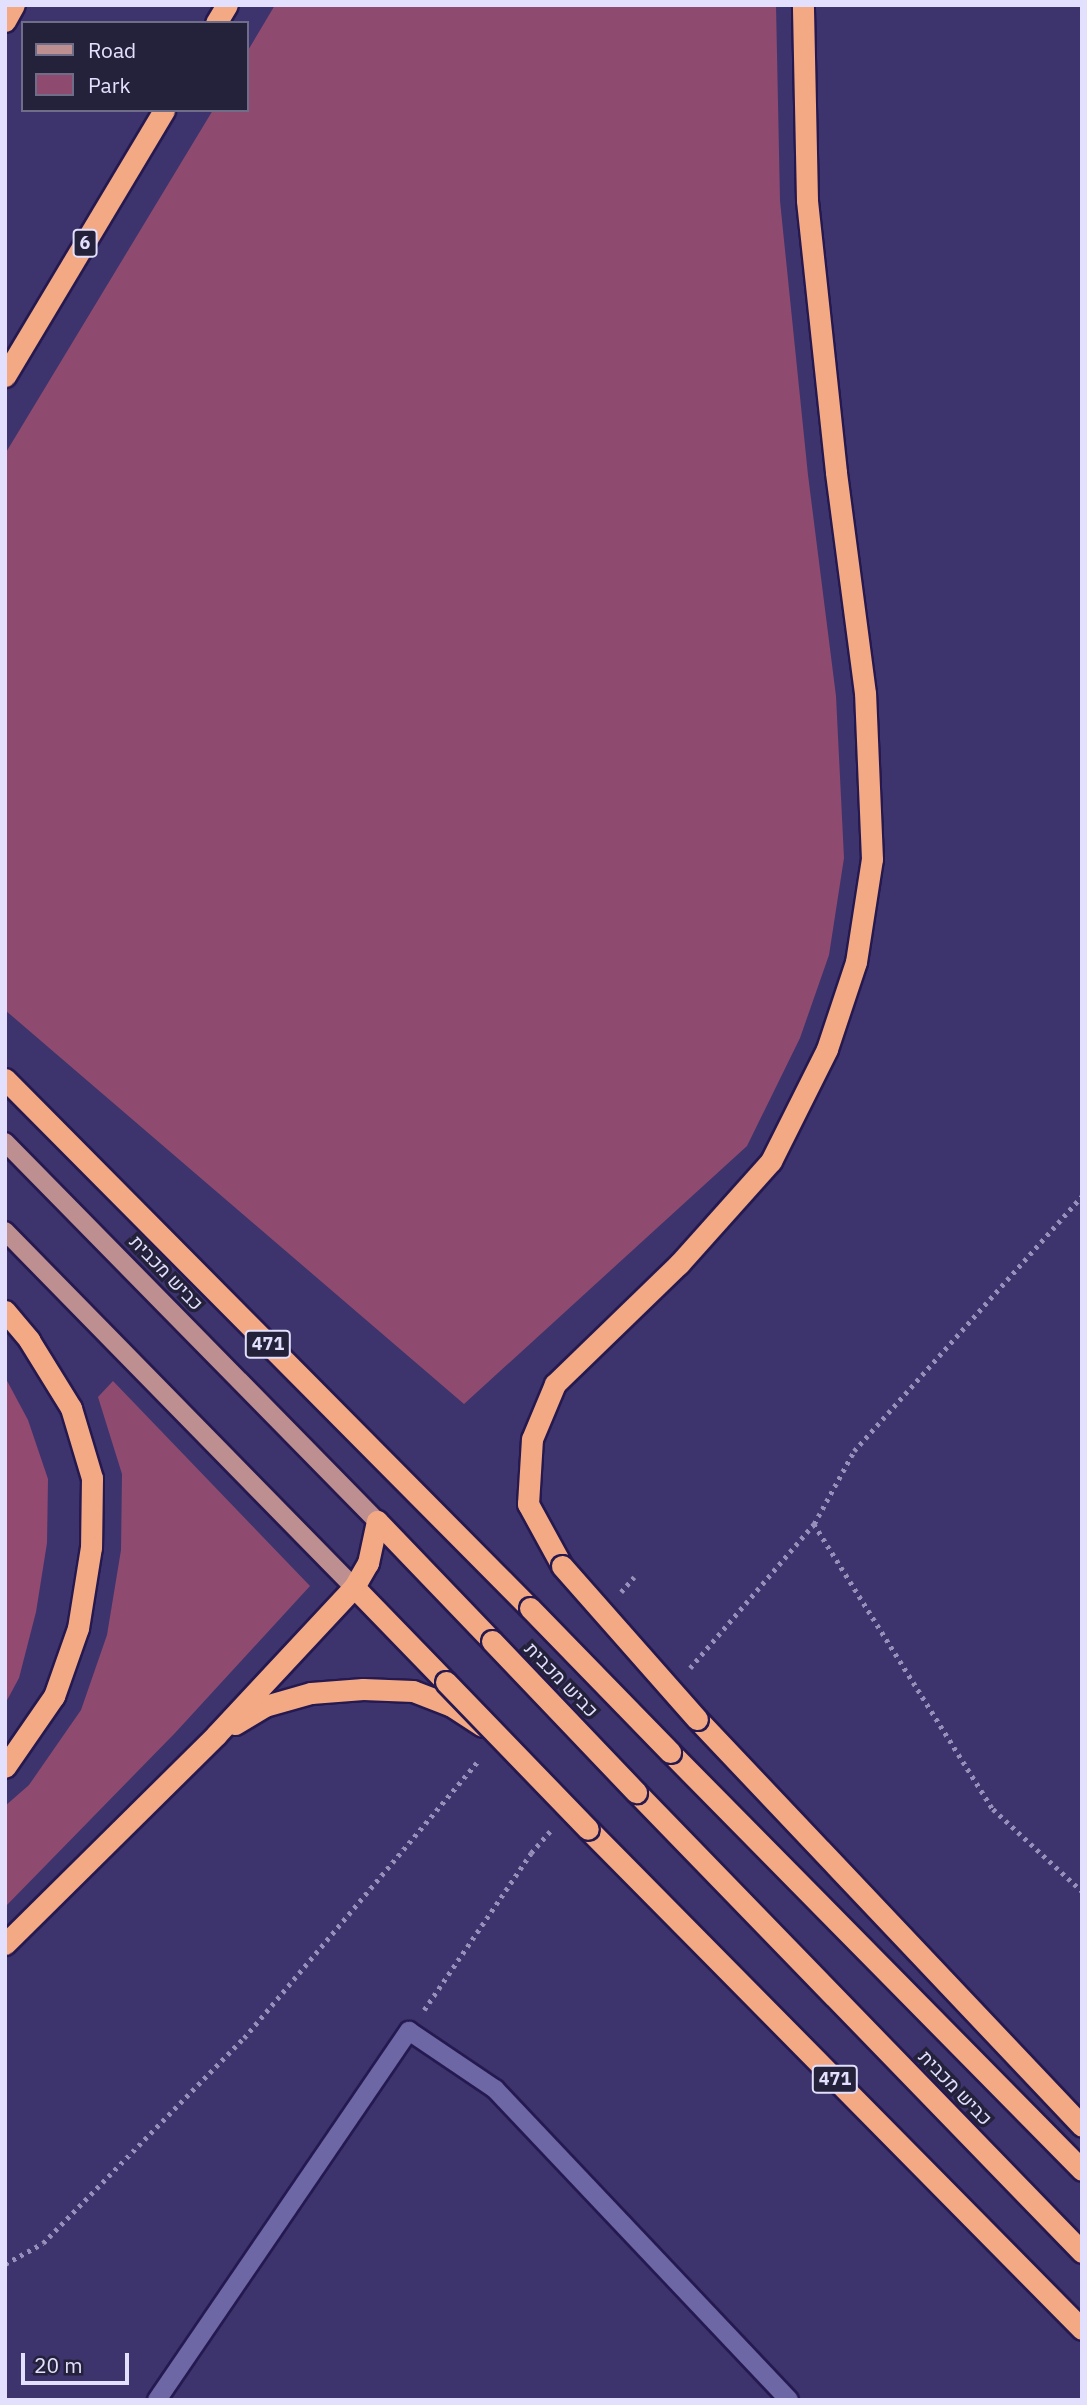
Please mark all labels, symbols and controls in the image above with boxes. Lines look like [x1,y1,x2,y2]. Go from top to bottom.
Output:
legend [21,21,248,112]
text: Road [88,36,136,64]
text: Park [88,71,131,99]
road number: 6 [71,229,99,258]
street label: כביש מכבית [125,1231,207,1315]
road number: 471 [244,1330,292,1358]
street label: כביש מכבית [520,1638,602,1722]
street label: כביש מכבית [914,2046,996,2130]
road number: 471 [810,2064,860,2094]
scale bar [24,2338,133,2382]
text: 20 m [34,2351,83,2379]

